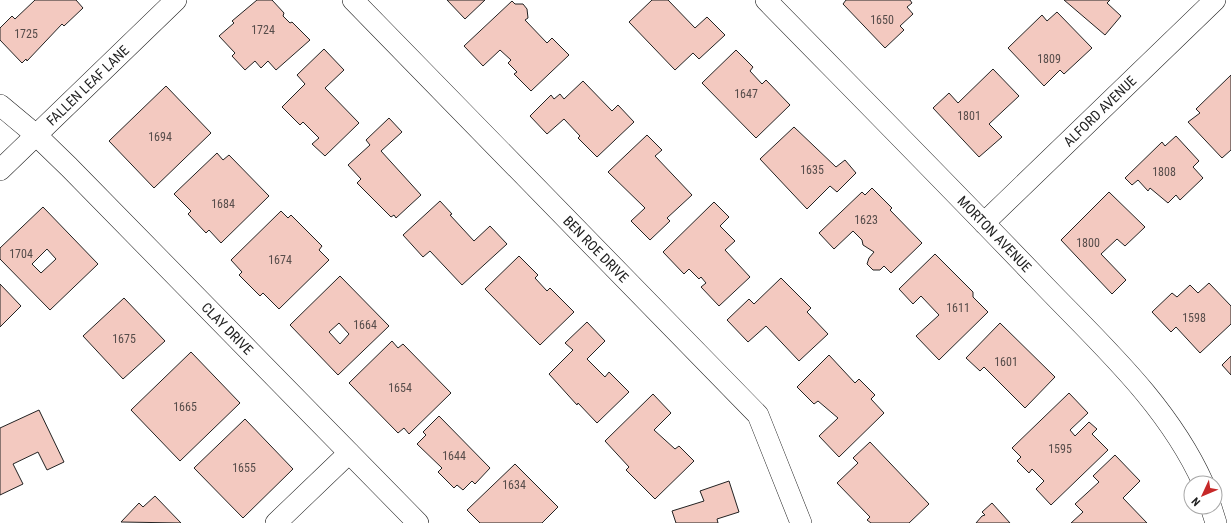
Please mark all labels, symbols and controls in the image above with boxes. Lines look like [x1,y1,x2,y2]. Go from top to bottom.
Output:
house number: 1650 [870,13,894,27]
house number: 1724 [251,23,275,37]
house number: 1725 [14,27,38,41]
street label: FALLEN LEAF LANE [43,42,132,129]
house number: 1809 [1037,52,1061,66]
street label: ALFORD AVENUE [1060,73,1139,150]
house number: 1647 [734,87,758,101]
house number: 1801 [957,109,981,123]
house number: 1694 [148,130,172,144]
house number: 1635 [800,163,824,177]
house number: 1808 [1152,165,1176,179]
street label: MORTON AVENUE [954,193,1035,275]
house number: 1684 [211,197,235,211]
street label: BEN ROE DRIVE [560,213,632,286]
house number: 1623 [854,213,878,227]
house number: 1800 [1076,236,1100,250]
house number: 1704 [9,247,33,261]
house number: 1674 [268,253,292,267]
street label: CLAY DRIVE [198,299,256,358]
house number: 1611 [946,301,970,315]
house number: 1598 [1182,311,1206,325]
house number: 1664 [353,318,377,332]
house number: 1675 [112,332,136,346]
house number: 1601 [994,355,1018,369]
house number: 1654 [388,381,412,395]
house number: 1665 [173,400,197,414]
house number: 1595 [1048,442,1072,456]
house number: 1644 [442,449,466,463]
house number: 1655 [232,461,256,475]
north arrow [1183,475,1223,515]
house number: 1634 [502,478,526,492]
text: N [1189,494,1203,509]

